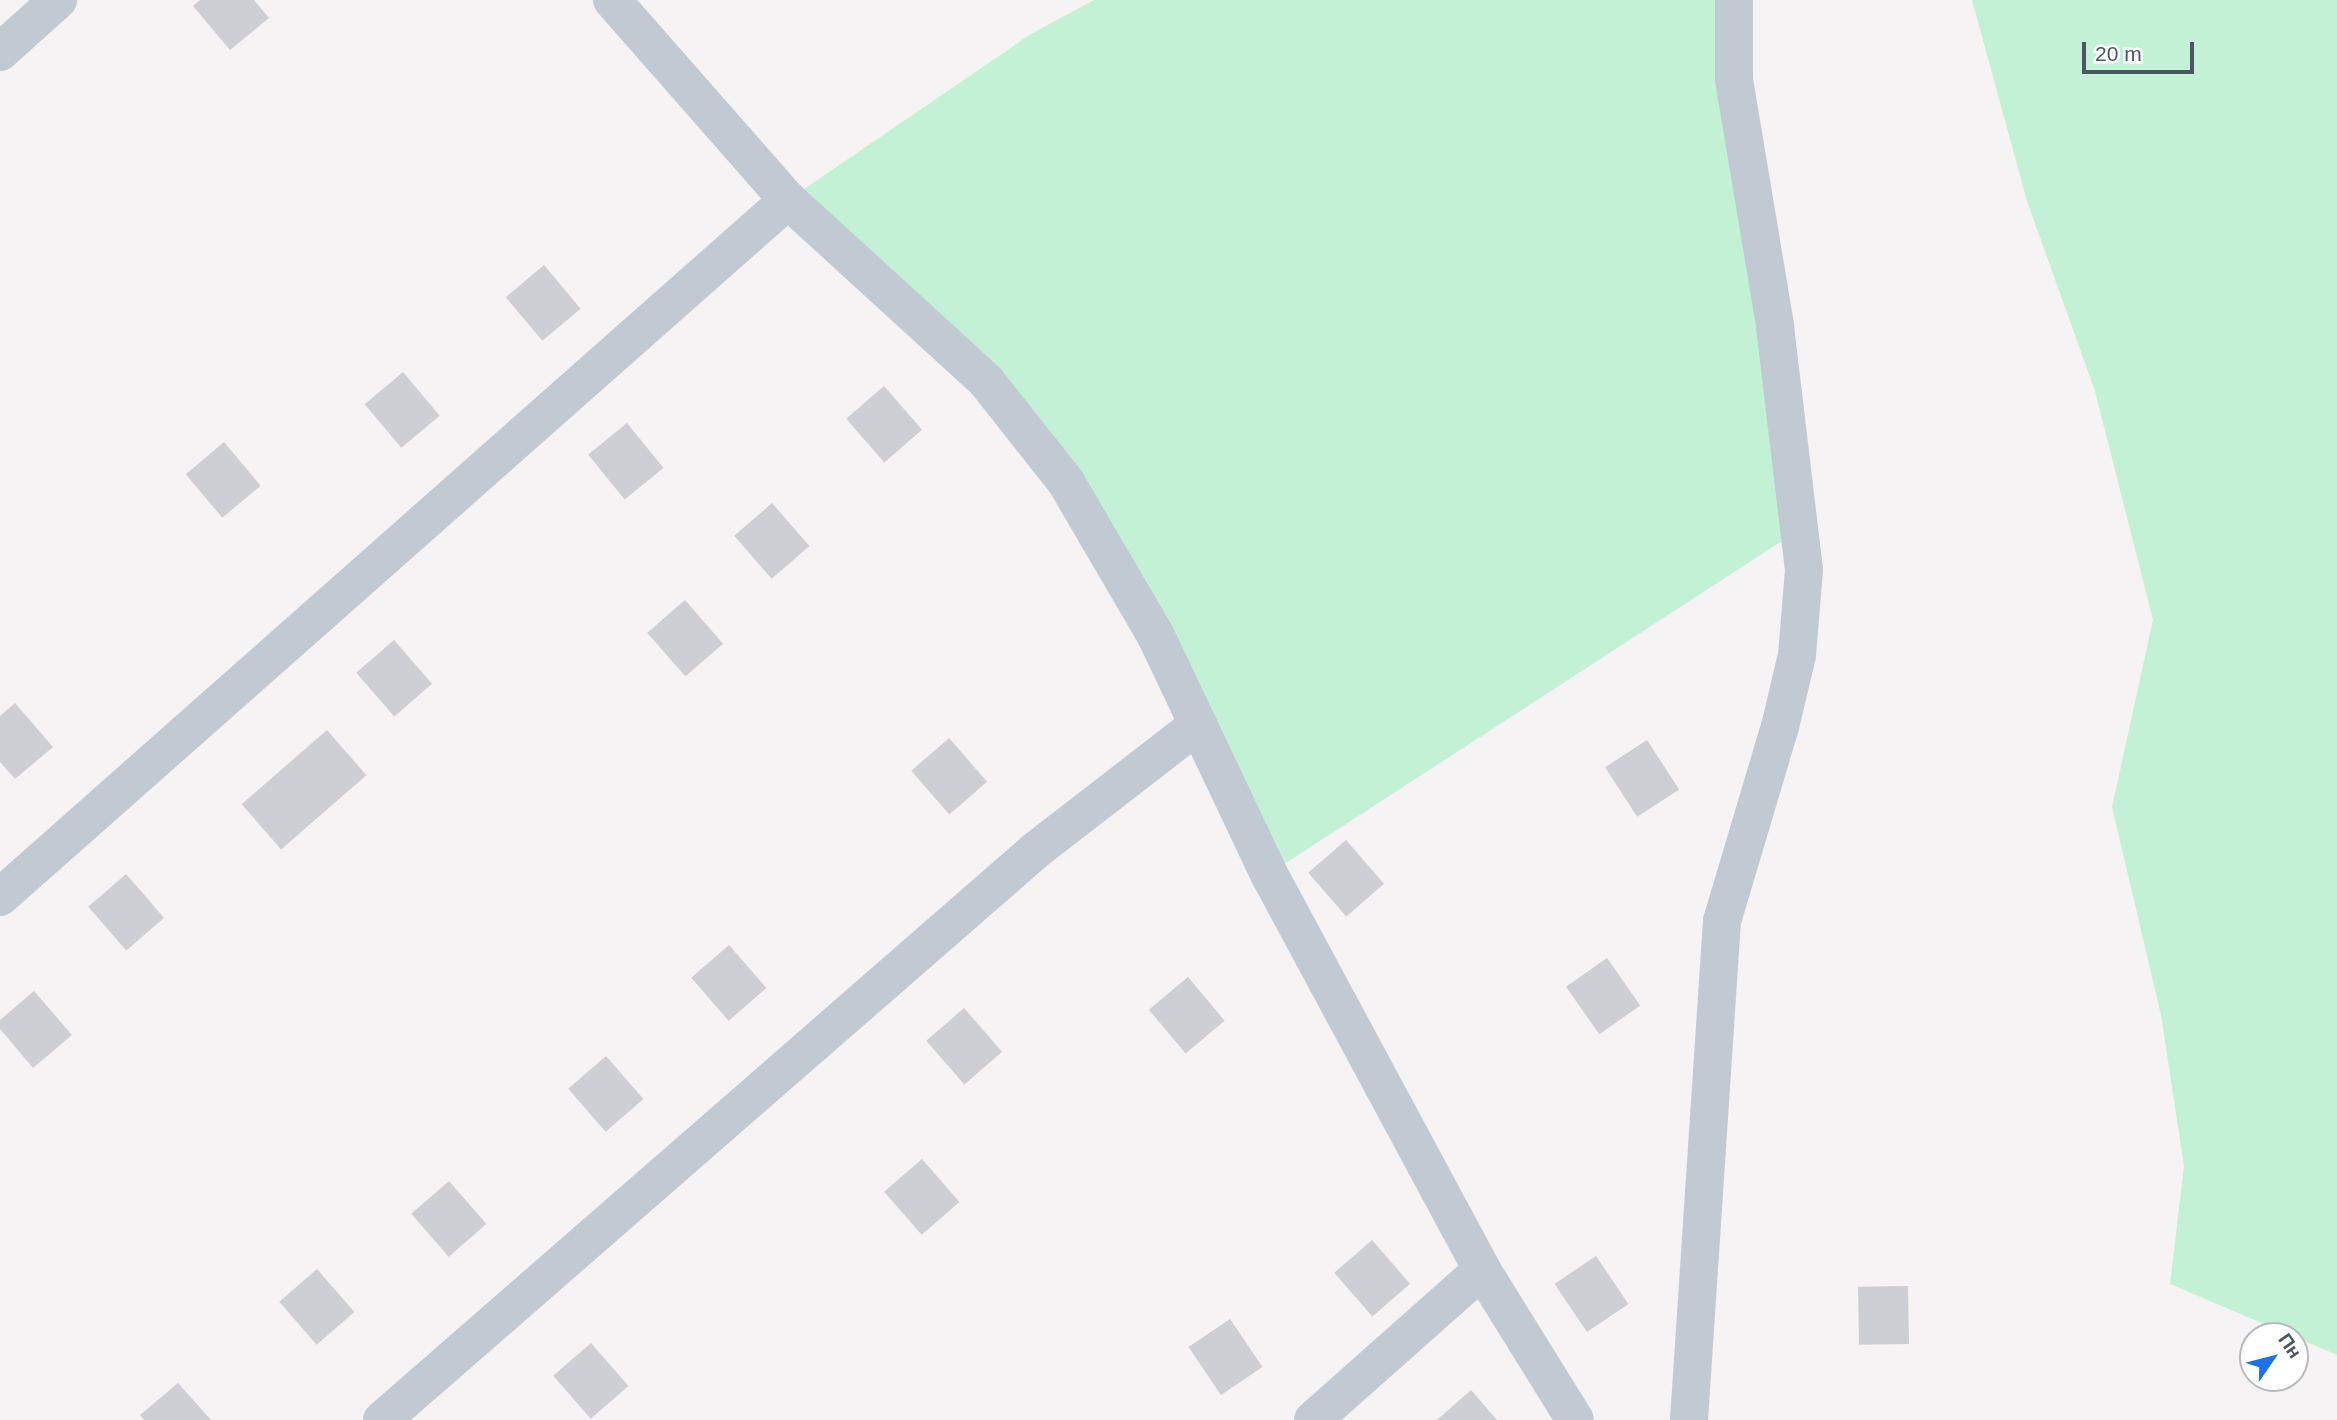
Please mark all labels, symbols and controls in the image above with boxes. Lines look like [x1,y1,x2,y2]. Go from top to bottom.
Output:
scale bar [2085,28,2197,72]
text: 20 m [2095,42,2142,65]
north arrow [2239,1322,2309,1392]
text: Пн [2274,1329,2306,1362]

